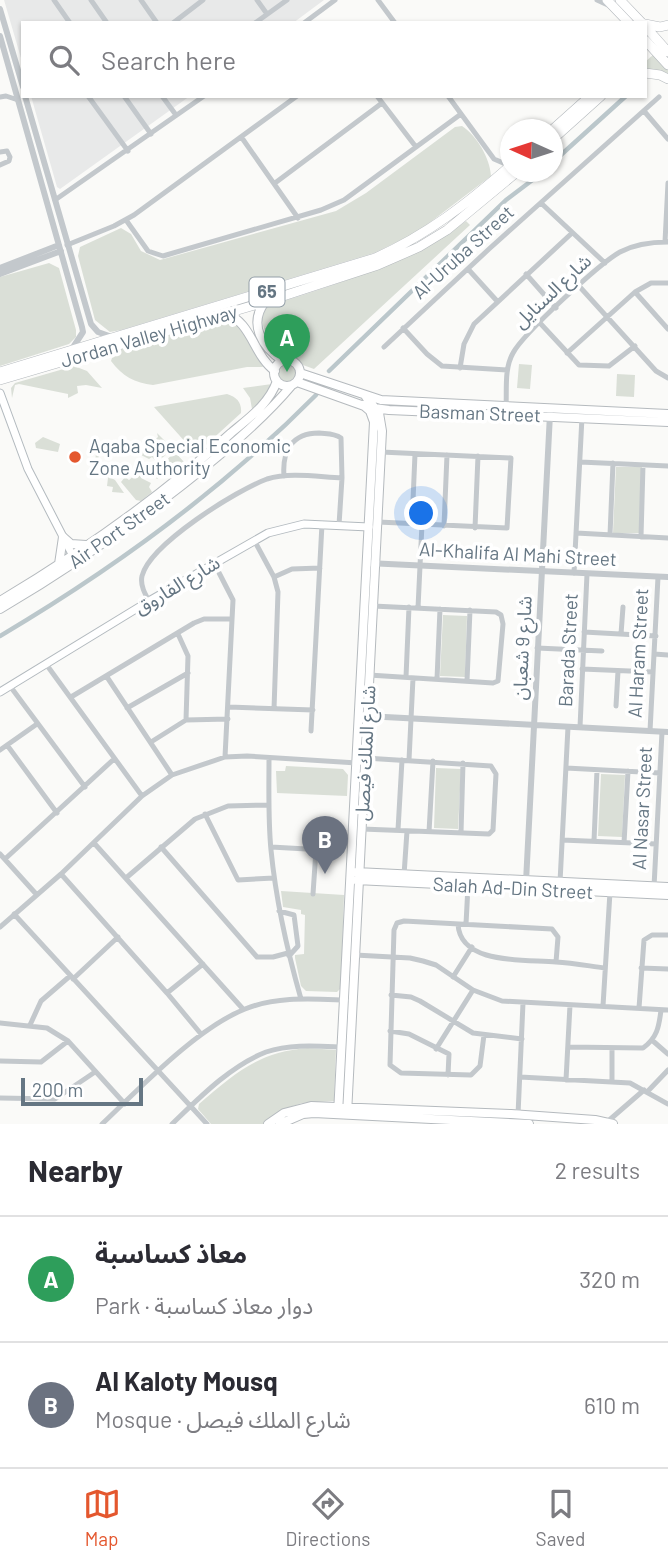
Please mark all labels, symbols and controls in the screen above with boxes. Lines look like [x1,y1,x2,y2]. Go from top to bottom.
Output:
search box [21,21,647,98]
icon: search [45,41,83,79]
text: Search here [101,44,236,75]
north arrow [500,119,563,182]
street label: Al-Uruba Street [407,200,518,303]
street label: شارع السنايل [508,249,597,335]
road number: 65 [250,278,284,306]
street label: Jordan Valley Highway [58,299,240,372]
pin: A [264,314,310,372]
street label: Basman Street [419,399,541,426]
place label: Aqaba Special Economic Zone Authority [89,434,291,479]
marker: Aqaba Special Economic Zone Authority [67,449,83,465]
street label: Air Port Street [64,486,174,573]
your location [404,496,438,530]
street label: Al-Khalifa Al Mahi Street [419,537,617,570]
street label: شارع الفاروق [130,550,225,622]
street label: Al Haram Street [623,588,652,718]
street label: Barada Street [553,593,582,707]
street label: شارع 9 شعبان [507,595,539,701]
street label: شارع الملك فيصل [349,685,383,822]
street label: Al Nasar Street [627,746,656,870]
pin: B [302,816,348,874]
street label: Salah Ad-Din Street [432,872,594,903]
scale bar [21,1075,144,1107]
text: 200 m [32,1078,83,1101]
text: Nearby [28,1152,123,1188]
text: 2 results [555,1156,640,1184]
text: معاذ كساسبة [95,1237,247,1268]
text: A [43,1265,59,1293]
text: 320 m [579,1265,640,1293]
text: Park · دوار معاذ كساسبة [95,1291,313,1319]
text: Al Kaloty Mousq [95,1365,278,1396]
text: B [44,1391,58,1419]
text: 610 m [584,1391,640,1419]
text: Mosque · شارع الملك فيصل [95,1405,351,1433]
tab: Map [83,1485,121,1550]
tab: Directions [286,1485,371,1550]
tab: Saved [536,1485,585,1550]

